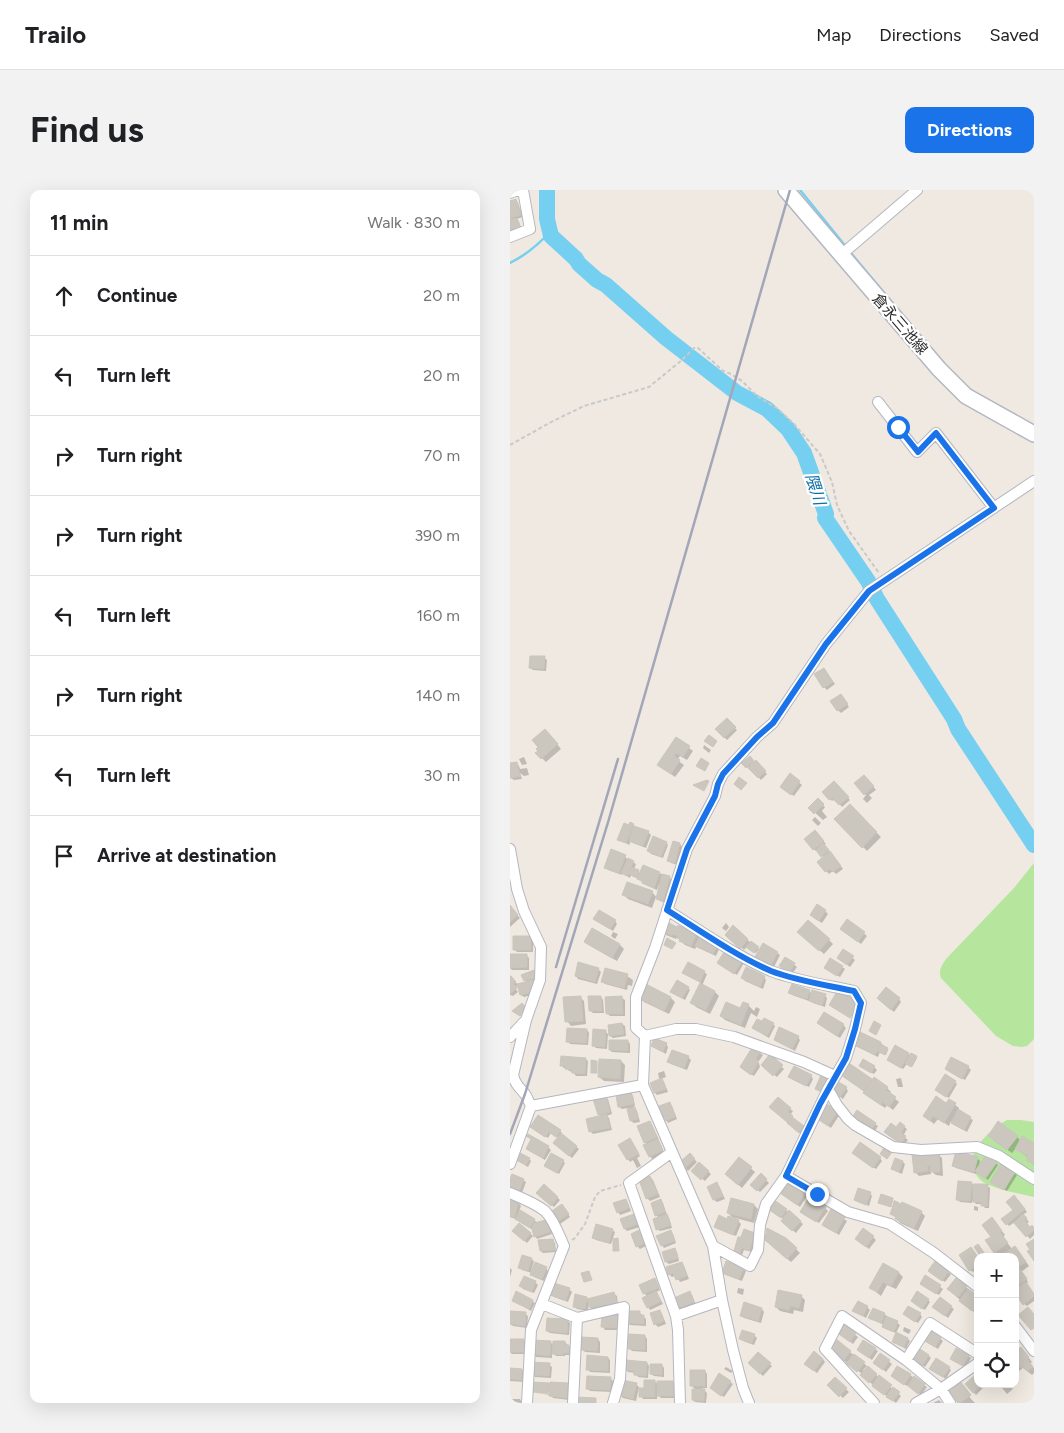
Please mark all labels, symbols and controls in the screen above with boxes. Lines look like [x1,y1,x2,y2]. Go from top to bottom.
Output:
text: Trailo [25,20,86,49]
text: Map [816,24,851,46]
text: Directions [879,24,961,46]
text: Saved [989,24,1039,46]
button: Directions [905,107,1034,153]
text: Find us [30,109,144,151]
text: 11 min [50,210,108,235]
text: Walk · 830 m [368,213,460,232]
icon: ahead [50,282,78,310]
text: Continue [97,284,177,307]
text: 20 m [423,286,460,305]
street label: 倉永三池線 [869,290,931,358]
icon: left [50,362,78,390]
text: Turn left [97,364,171,387]
text: 20 m [423,366,460,385]
route start [887,416,910,439]
icon: right [50,442,78,470]
text: Turn right [97,444,183,467]
text: 70 m [424,446,460,465]
water label: 隈川 [802,471,830,509]
icon: right [50,522,78,550]
text: Turn right [97,524,183,547]
text: 390 m [414,526,460,545]
icon: left [50,602,78,630]
text: Turn left [97,604,171,627]
text: 160 m [417,606,460,625]
icon: right [50,682,78,710]
text: Turn right [97,684,183,707]
text: 140 m [416,686,460,705]
icon: left [50,762,78,790]
text: Turn left [97,764,171,787]
text: 30 m [423,766,460,785]
icon: arrive [50,842,78,870]
text: Arrive at destination [97,844,276,867]
route end [806,1183,829,1206]
map controls [974,1253,1019,1388]
button: + [974,1253,1019,1298]
button: − [974,1298,1019,1343]
button: locate [974,1343,1019,1388]

